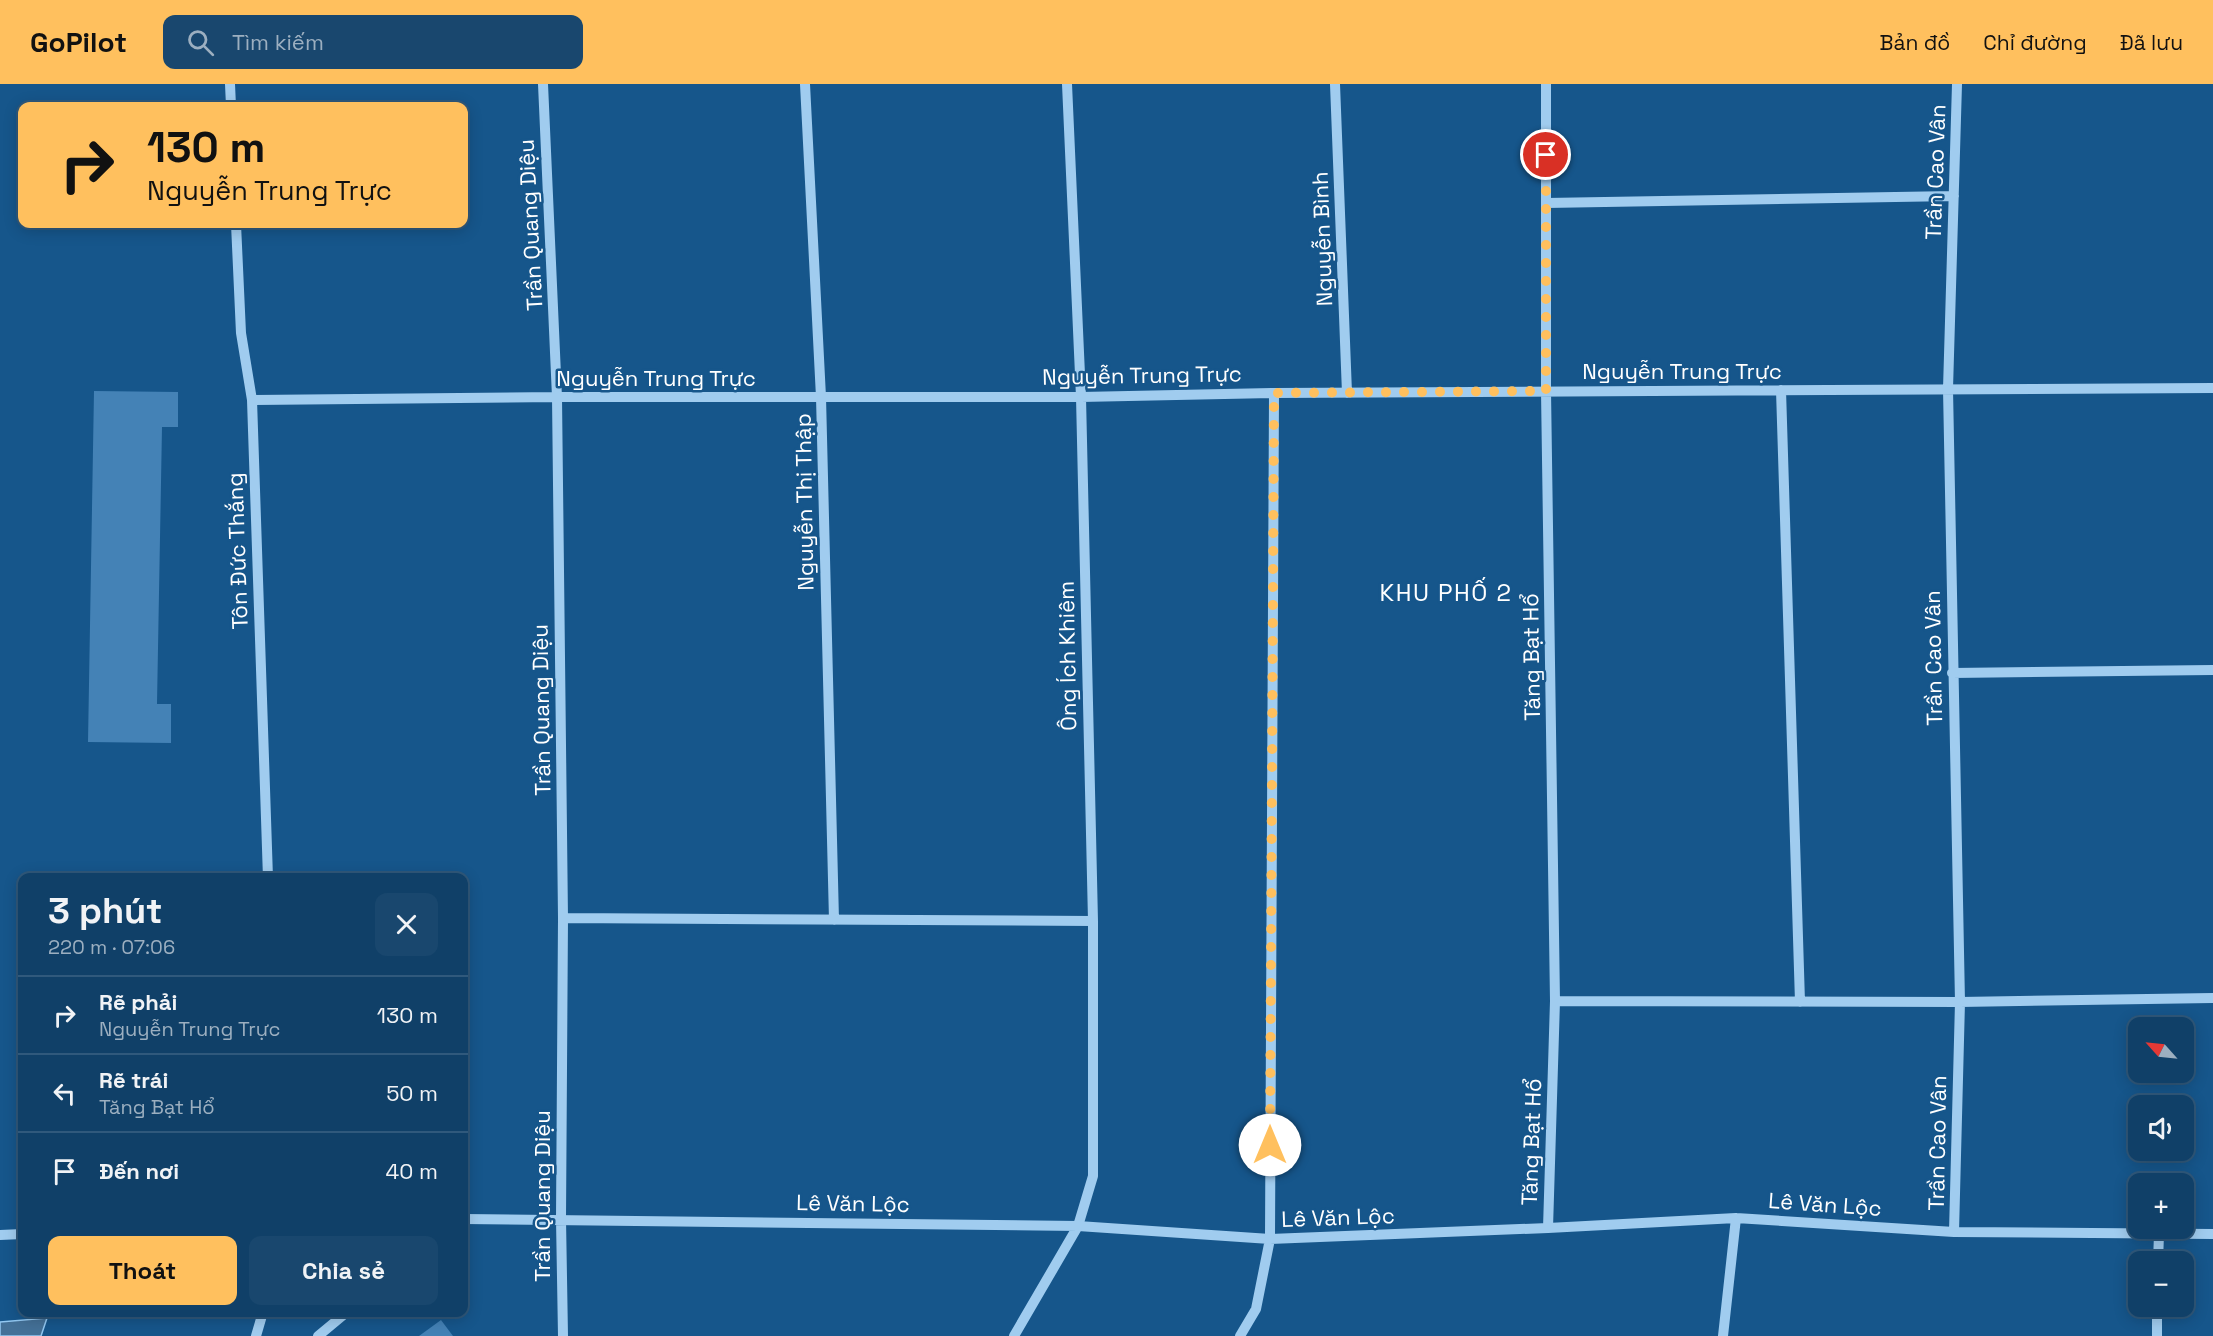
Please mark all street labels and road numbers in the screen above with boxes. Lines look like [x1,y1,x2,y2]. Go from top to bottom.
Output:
street label: Trần Cao Vân [1919,104,1951,240]
street label: Trần Quang Diệu [512,139,548,311]
street label: Nguyễn Bình [1306,171,1338,307]
street label: Nguyễn Trung Trực [1582,357,1782,385]
street label: Nguyễn Trung Trực [1042,359,1242,391]
street label: Nguyễn Trung Trực [556,364,756,392]
street label: Nguyễn Thị Thập [788,413,820,591]
street label: Tôn Đức Thắng [220,472,254,630]
street label: Ông Ích Khiêm [1052,581,1082,731]
street label: Trần Cao Vân [1918,590,1948,726]
street label: Tăng Bạt Hổ [1516,593,1546,721]
street label: Trần Quang Diệu [526,624,556,796]
street label: Trần Cao Vân [1922,1075,1952,1211]
street label: Tăng Bạt Hổ [1515,1078,1547,1206]
street label: Trần Quang Diệu [528,1110,556,1282]
street label: Lê Văn Lộc [1767,1186,1883,1222]
street label: Lê Văn Lộc [796,1188,910,1218]
street label: Lê Văn Lộc [1281,1201,1395,1233]

